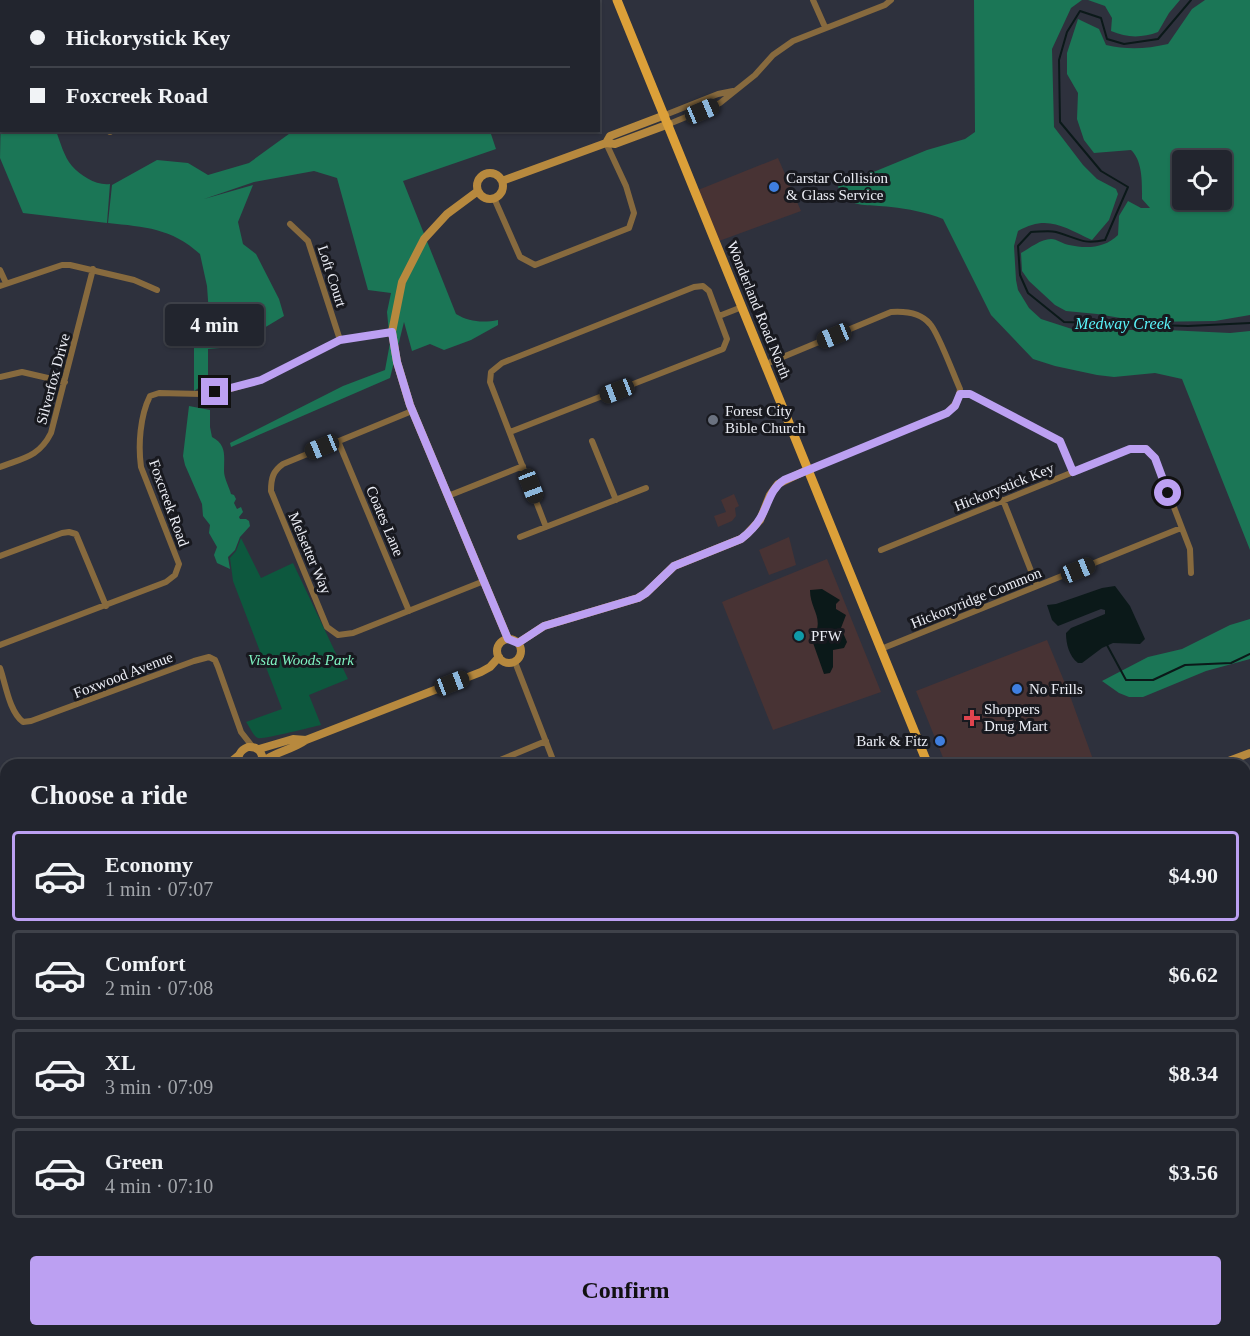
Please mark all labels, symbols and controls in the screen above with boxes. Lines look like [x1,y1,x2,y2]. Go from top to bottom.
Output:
text: Hickorystick Key [66,25,230,50]
text: Foxcreek Road [66,83,208,108]
car [682,96,722,126]
map controls [1172,150,1232,210]
button: locate [1172,150,1232,210]
place label: Carstar Collision & Glass Service [786,170,889,203]
marker: Carstar Collision & Glass Service [767,180,781,194]
street label: Wonderland Road North [724,239,794,382]
street label: Loft Court [315,243,350,310]
callout: 4 min [166,305,264,347]
text: 4 min [190,314,239,336]
water label: Medway Creek [1074,315,1172,333]
car [814,321,854,351]
street label: Silverfox Drive [33,331,73,426]
car [597,376,637,406]
route end [201,378,228,405]
place label: Forest City Bible Church [725,403,806,436]
marker: Forest City Bible Church [706,413,720,427]
car [302,432,342,462]
street label: Foxcreek Road [146,457,192,549]
street label: Hickorystick Key [952,460,1057,514]
car [516,466,546,506]
route start [1154,479,1181,506]
street label: Coates Lane [363,484,407,559]
street label: Melsetter Way [286,510,335,597]
car [1058,555,1098,585]
street label: Hickoryridge Common [908,564,1044,632]
place label: PFW [811,628,843,644]
marker: PFW [792,629,806,643]
street label: Foxwood Avenue [71,649,175,701]
park label: Vista Woods Park [248,652,354,668]
car [432,668,472,698]
place label: No Frills [1029,681,1083,697]
marker: No Frills [1010,682,1024,696]
place label: Shoppers Drug Mart [984,701,1049,734]
marker: Shoppers Drug Mart [965,711,979,725]
place label: Bark & Fitz [856,733,928,749]
marker: Bark & Fitz [933,734,947,748]
text: Choose a ride [30,780,188,810]
icon: car [33,849,87,903]
text: Economy [105,852,193,877]
text: $4.90 [1169,863,1218,888]
text: 1 min · 07:07 [105,878,213,900]
icon: car [33,948,87,1002]
text: Comfort [105,951,186,976]
text: $6.62 [1169,962,1218,987]
text: 2 min · 07:08 [105,977,213,999]
icon: car [33,1047,87,1101]
text: XL [105,1050,136,1075]
text: $8.34 [1169,1061,1218,1086]
text: 3 min · 07:09 [105,1076,213,1098]
icon: car [33,1146,87,1200]
text: Green [105,1149,163,1174]
text: $3.56 [1169,1160,1218,1185]
text: 4 min · 07:10 [105,1175,213,1197]
button: Confirm [30,1256,1221,1325]

